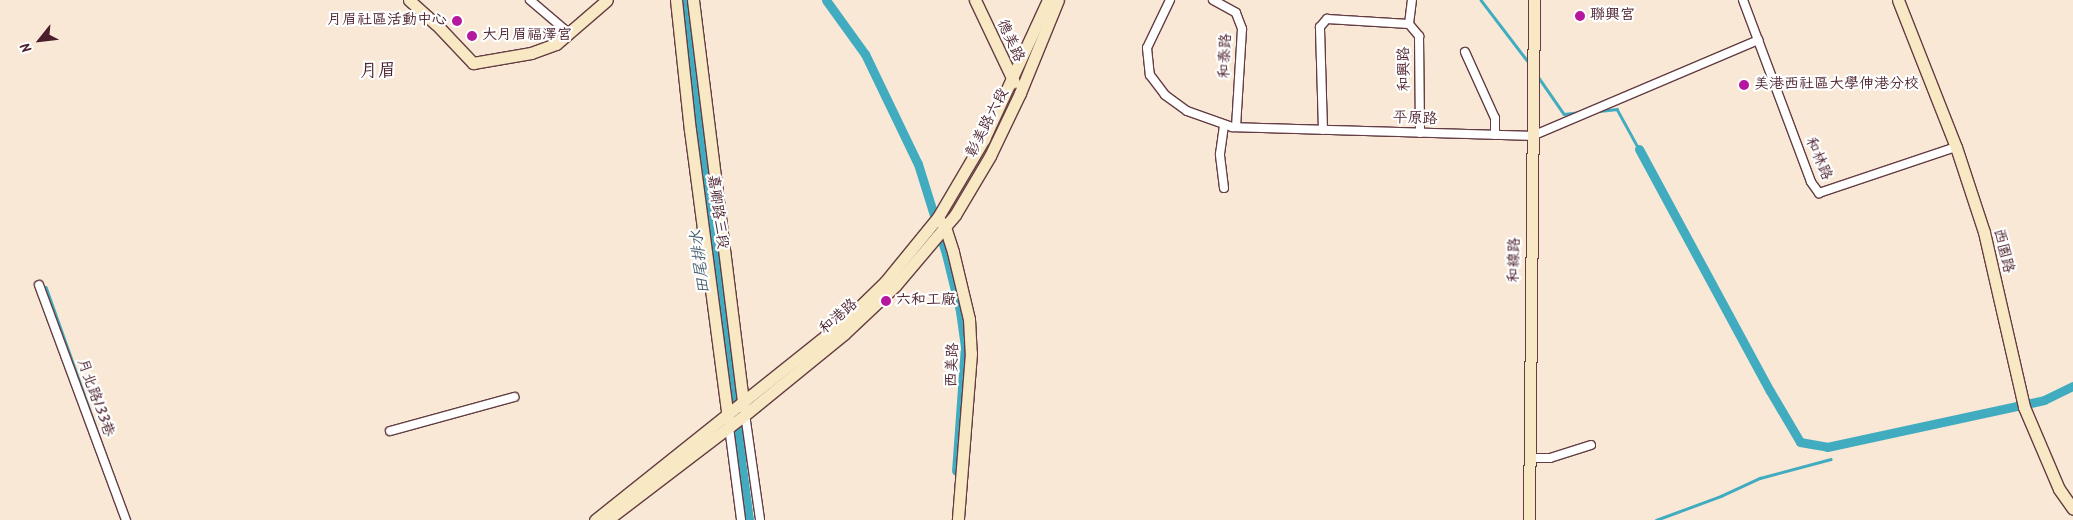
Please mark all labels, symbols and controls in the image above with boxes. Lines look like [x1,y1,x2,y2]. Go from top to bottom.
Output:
place label: 聯興宮 [1590,7,1635,25]
marker: 聯興宮 [1574,10,1586,22]
place label: 月眉社區活動中心 [327,12,447,30]
north arrow [15,15,65,65]
marker: 月眉社區活動中心 [451,15,463,27]
street label: 德美路 [992,17,1028,65]
place label: 大月眉福澤宮 [482,27,572,45]
marker: 大月眉福澤宮 [466,30,478,42]
street label: 和泰路 [1216,33,1236,79]
text: N [15,38,39,56]
street label: 和興路 [1396,46,1414,92]
district label: 月眉 [360,61,396,83]
place label: 美港西社區大學伸港分校 [1754,76,1919,94]
marker: 美港西社區大學伸港分校 [1738,79,1750,91]
street label: 彰美路六段 [963,86,1013,160]
street label: 平原路 [1392,109,1438,129]
street label: 和林路 [1801,135,1835,183]
street label: 嘉卿路三段 [703,174,731,250]
street label: 西園路 [1989,227,2017,275]
water label: 田尾排水 [688,229,714,295]
street label: 和線路 [1506,237,1524,283]
place label: 六和工廠 [896,292,956,310]
street label: 和港路 [816,295,862,339]
marker: 六和工廠 [880,295,892,307]
street label: 西美路 [943,342,963,388]
street label: 月北路133巷 [73,356,117,440]

